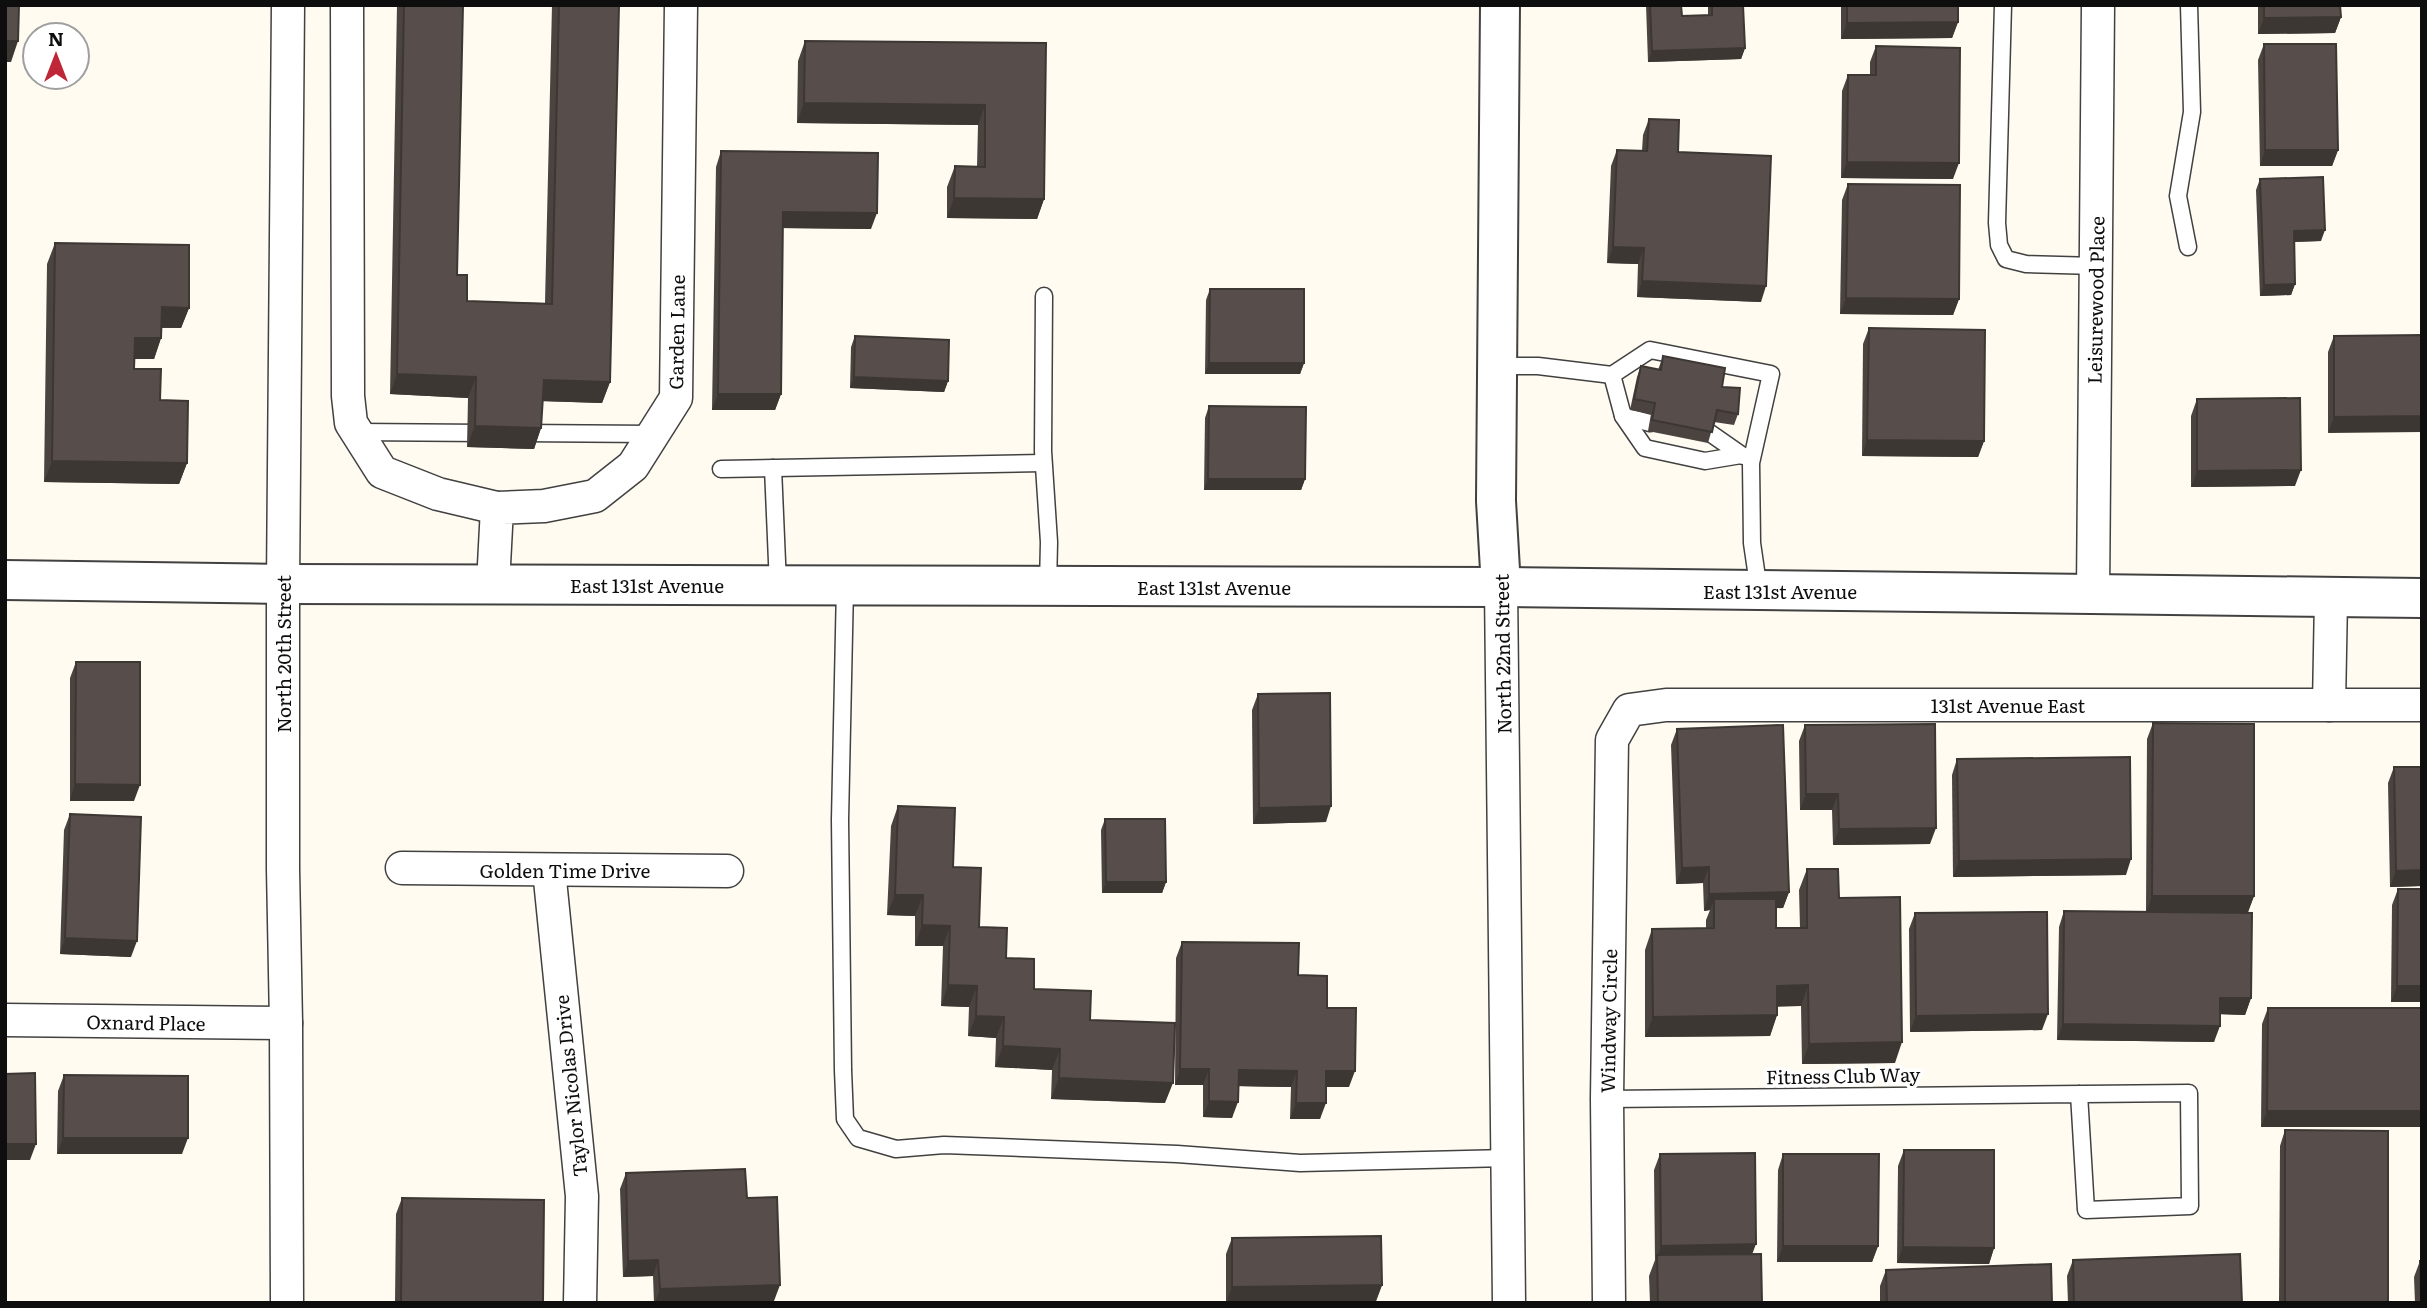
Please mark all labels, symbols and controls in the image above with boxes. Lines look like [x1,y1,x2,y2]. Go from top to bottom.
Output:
north arrow [21,21,91,91]
text: N [48,24,64,52]
street label: Leisurewood Place [2080,216,2110,384]
street label: Garden Lane [661,274,691,390]
street label: East 131st Avenue [570,571,724,599]
street label: East 131st Avenue [1137,573,1291,601]
street label: North 22nd Street [1487,573,1517,734]
street label: North 20th Street [269,575,297,733]
street label: East 131st Avenue [1703,577,1857,605]
street label: 131st Avenue East [1931,691,2086,719]
street label: Golden Time Drive [480,856,651,884]
street label: Windway Circle [1593,948,1623,1093]
street label: Taylor Nicolas Drive [547,994,593,1178]
street label: Oxnard Place [86,1007,206,1037]
street label: Fitness Club Way [1766,1060,1921,1090]

